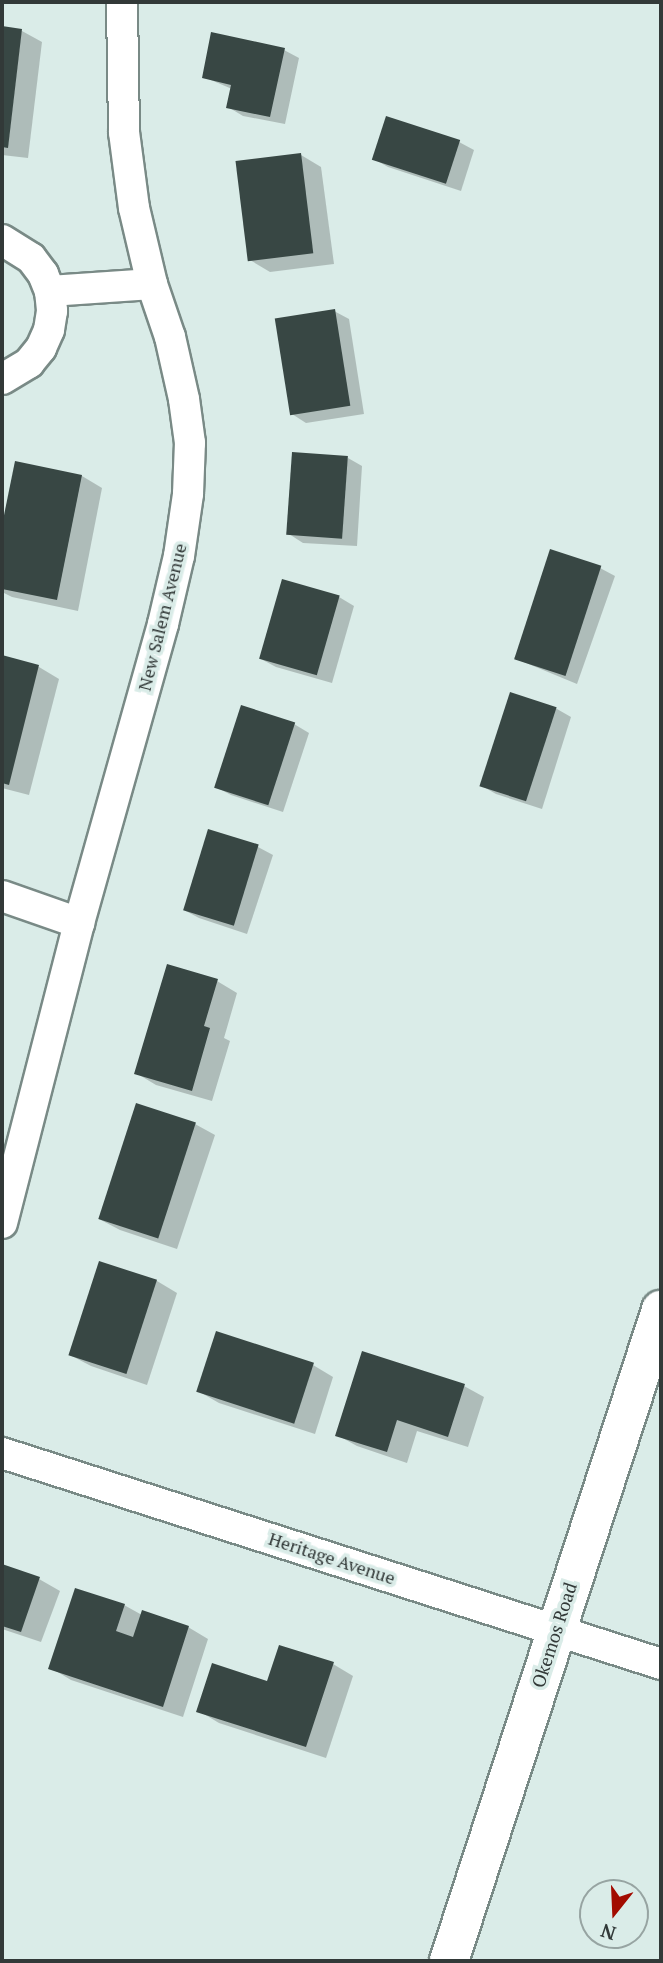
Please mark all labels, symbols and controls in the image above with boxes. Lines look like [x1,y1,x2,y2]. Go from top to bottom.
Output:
street label: New Salem Avenue [133,541,191,693]
street label: Heritage Avenue [266,1527,398,1589]
street label: Okemos Road [527,1580,581,1690]
north arrow [579,1879,649,1949]
text: N [597,1918,619,1947]

